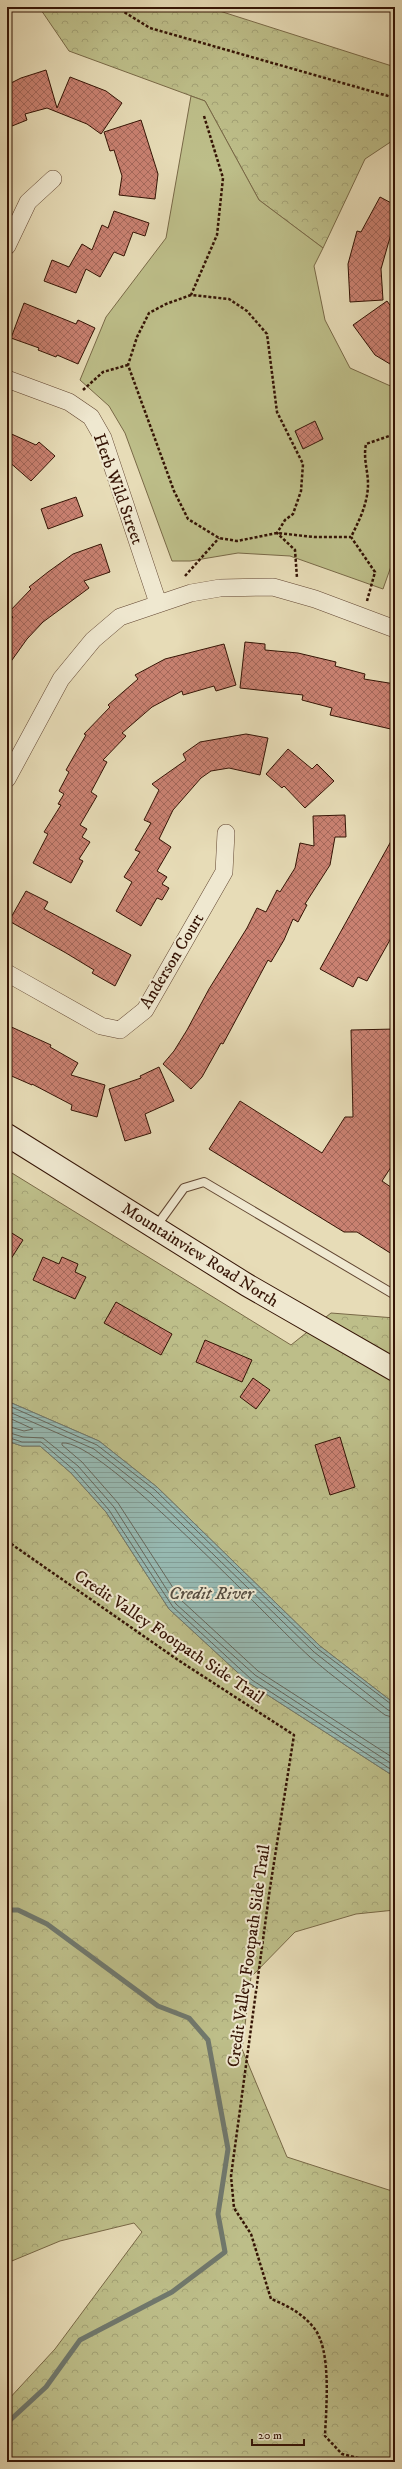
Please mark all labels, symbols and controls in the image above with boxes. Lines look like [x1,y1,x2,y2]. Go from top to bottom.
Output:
street label: Herb Wild Street [88,431,148,548]
street label: Anderson Court [135,909,209,1013]
street label: Mountainview Road North [117,1198,283,1312]
street label: Credit Valley Footpath Side Trail [70,1565,268,1709]
water label: Credit River [169,1583,255,1605]
street label: Credit Valley Footpath Side Trail [222,1843,276,2069]
scale bar [252,2421,304,2447]
text: 20 m [258,2428,282,2443]

